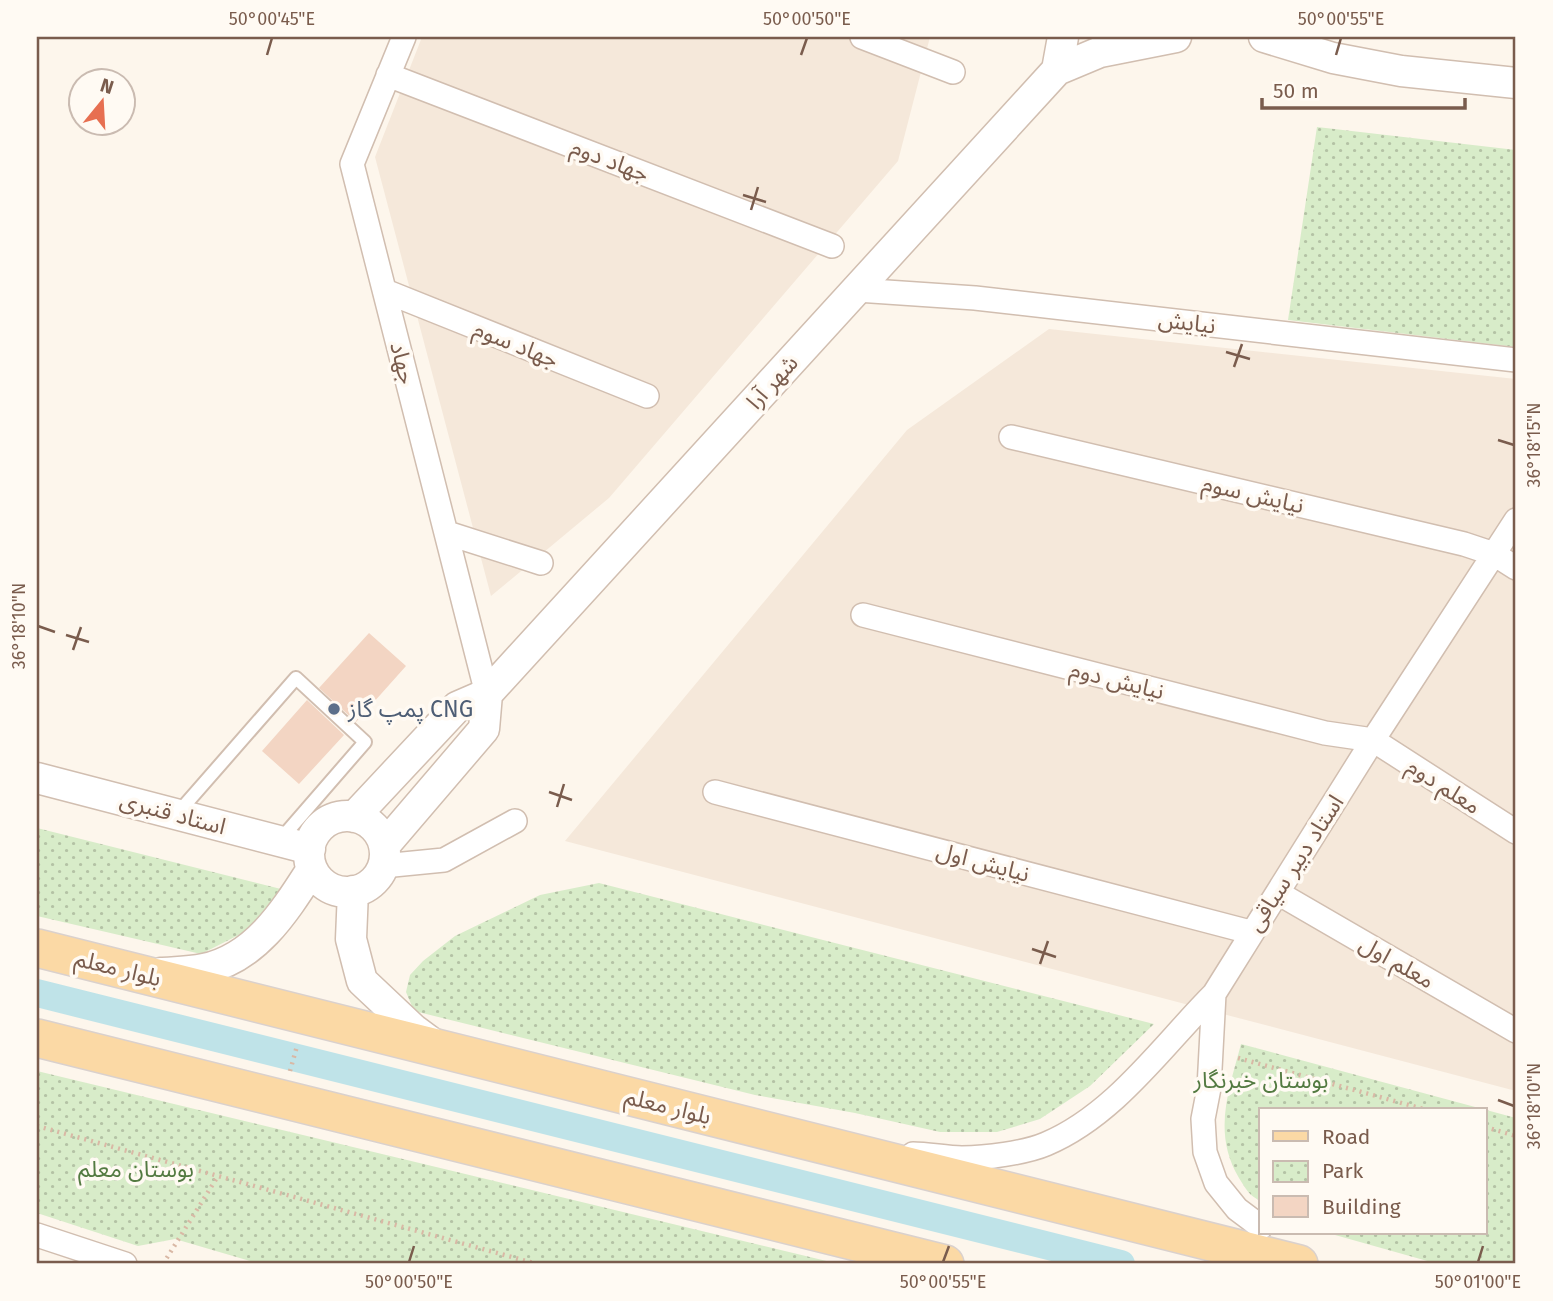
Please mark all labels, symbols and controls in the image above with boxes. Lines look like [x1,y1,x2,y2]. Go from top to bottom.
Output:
text: 50°00'45"E [229,8,315,30]
text: 50°00'50"E [763,8,851,30]
text: 50°00'55"E [1298,8,1384,30]
north arrow [66,66,136,136]
scale bar [1262,66,1466,110]
text: N [98,73,117,99]
text: 50 m [1273,78,1319,104]
street label: جهاد دوم [566,132,653,191]
street label: نيايش [1157,305,1217,339]
street label: جهاد سوم [468,314,563,377]
street label: جهاد [384,339,422,387]
street label: شهر آرا [740,349,804,415]
text: 36°18'15"N [1523,403,1545,487]
street label: نیایش سوم [1198,469,1307,523]
text: 36°18'10"N [8,583,30,669]
street label: نیایش دوم [1066,655,1167,709]
place label: پمپ گاز CNG [347,695,473,725]
marker: پمپ گاز CNG [326,701,342,717]
street label: معلم دوم [1400,752,1486,824]
street label: استاد قنبری [117,785,229,841]
street label: استاد دبیر سیاقی [1240,789,1350,937]
street label: نیایش اول [933,836,1033,888]
street label: معلم اول [1353,929,1439,997]
street label: بلوار معلم [71,944,164,995]
text: 36°18'10"N [1523,1063,1545,1149]
park label: بوستان خبرنگار [1192,1066,1329,1094]
street label: بلوار معلم [621,1082,714,1133]
legend [1259,1108,1486,1234]
text: Road [1322,1124,1370,1150]
park label: بوستان معلم [78,1155,194,1186]
text: Park [1322,1158,1364,1184]
text: Building [1322,1194,1401,1220]
text: 50°00'50"E [365,1271,453,1293]
text: 50°00'55"E [900,1271,986,1293]
text: 50°01'00"E [1435,1271,1521,1293]

